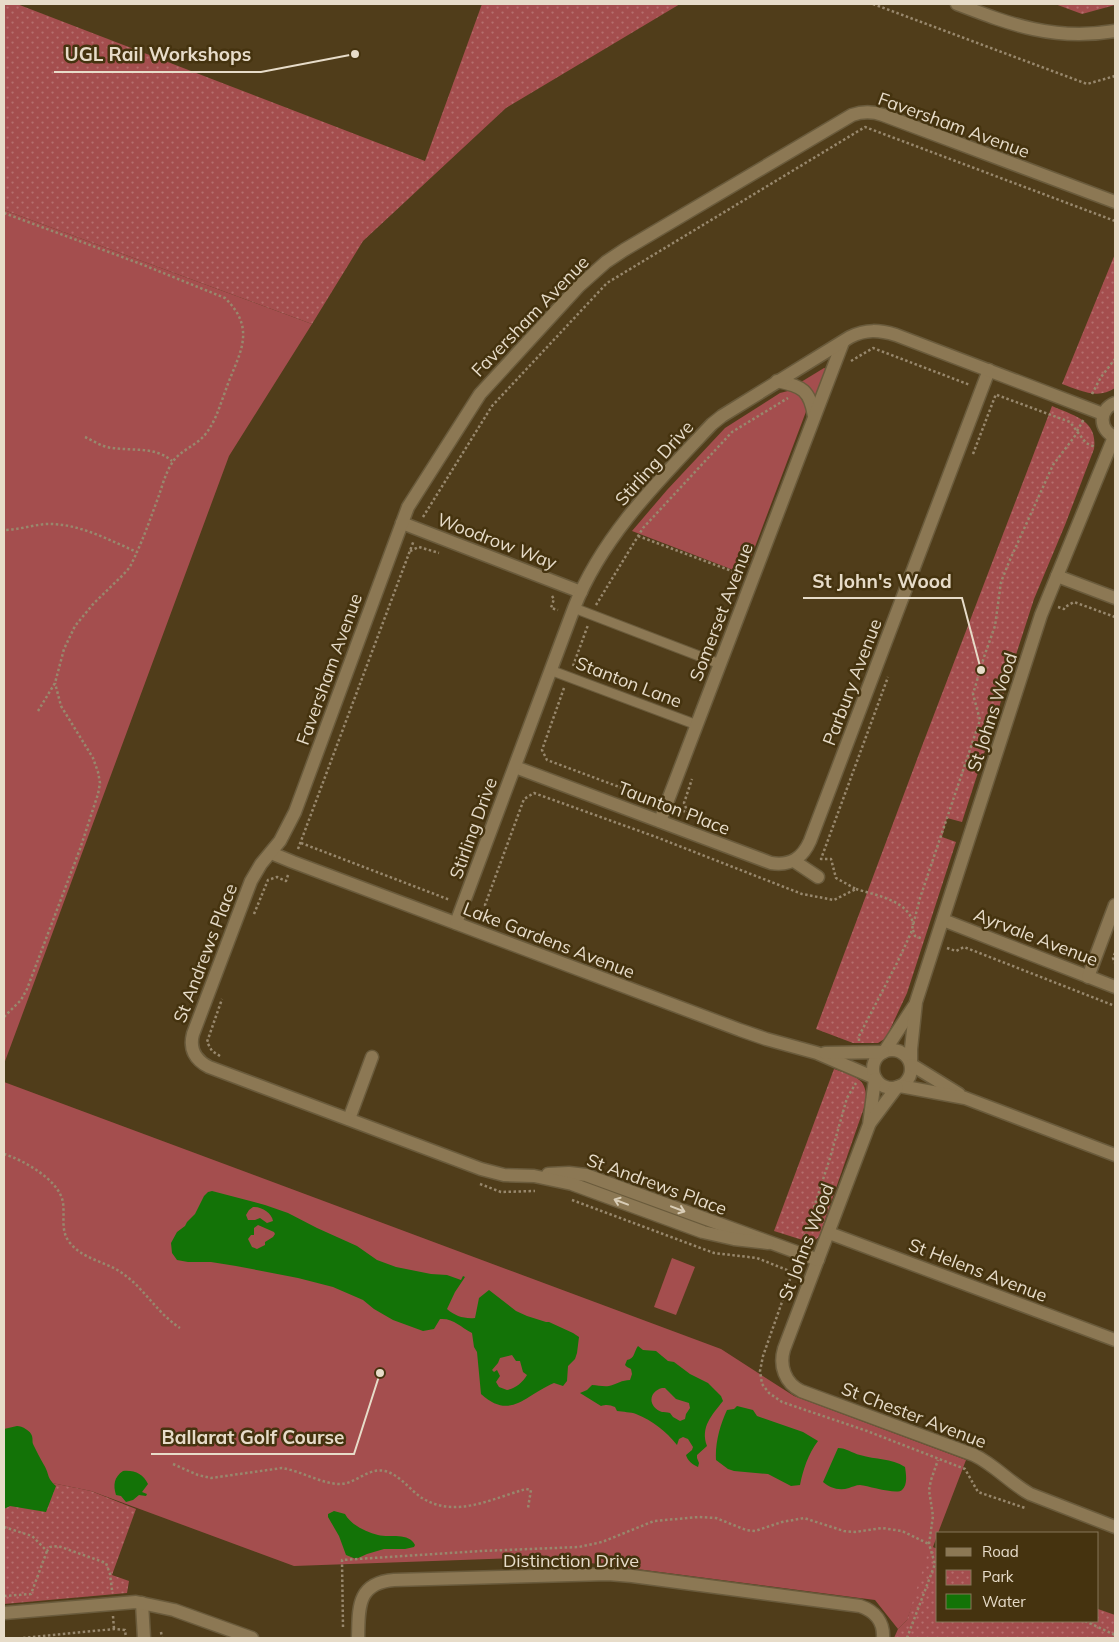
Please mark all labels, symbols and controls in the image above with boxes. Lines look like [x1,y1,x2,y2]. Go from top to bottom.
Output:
callout: UGL Rail Workshops [54,38,261,72]
text: UGL Rail Workshops [65,42,251,66]
street label: Faversham Avenue [875,87,1033,163]
street label: Faversham Avenue [466,251,594,381]
street label: Stirling Drive [610,416,698,510]
street label: Woodrow Way [434,508,561,575]
street label: Somerset Avenue [684,540,758,684]
callout: St John's Wood [803,564,962,598]
text: St John's Wood [812,569,952,593]
street label: Faversham Avenue [291,590,367,748]
street label: Parbury Avenue [817,615,887,749]
street label: St Johns Wood [962,650,1022,774]
street label: Stanton Lane [573,651,685,713]
street label: Stirling Drive [444,774,502,882]
street label: Taunton Place [615,776,733,840]
street label: St Andrews Place [168,880,242,1026]
street label: Lake Gardens Avenue [460,897,638,983]
street label: Ayrvale Avenue [971,903,1101,971]
street label: St Andrews Place [584,1148,730,1220]
street label: St Johns Wood [773,1180,839,1304]
one-way arrow [614,1196,629,1206]
one-way arrow [670,1205,685,1214]
street label: St Helens Avenue [905,1233,1051,1307]
street label: St Chester Avenue [838,1377,990,1453]
callout: Ballarat Golf Course [151,1420,354,1454]
text: Ballarat Golf Course [162,1425,344,1449]
legend [936,1532,1099,1622]
text: Road [982,1542,1019,1561]
street label: Distinction Drive [503,1549,639,1572]
text: Park [982,1567,1014,1586]
text: Water [982,1592,1026,1611]

